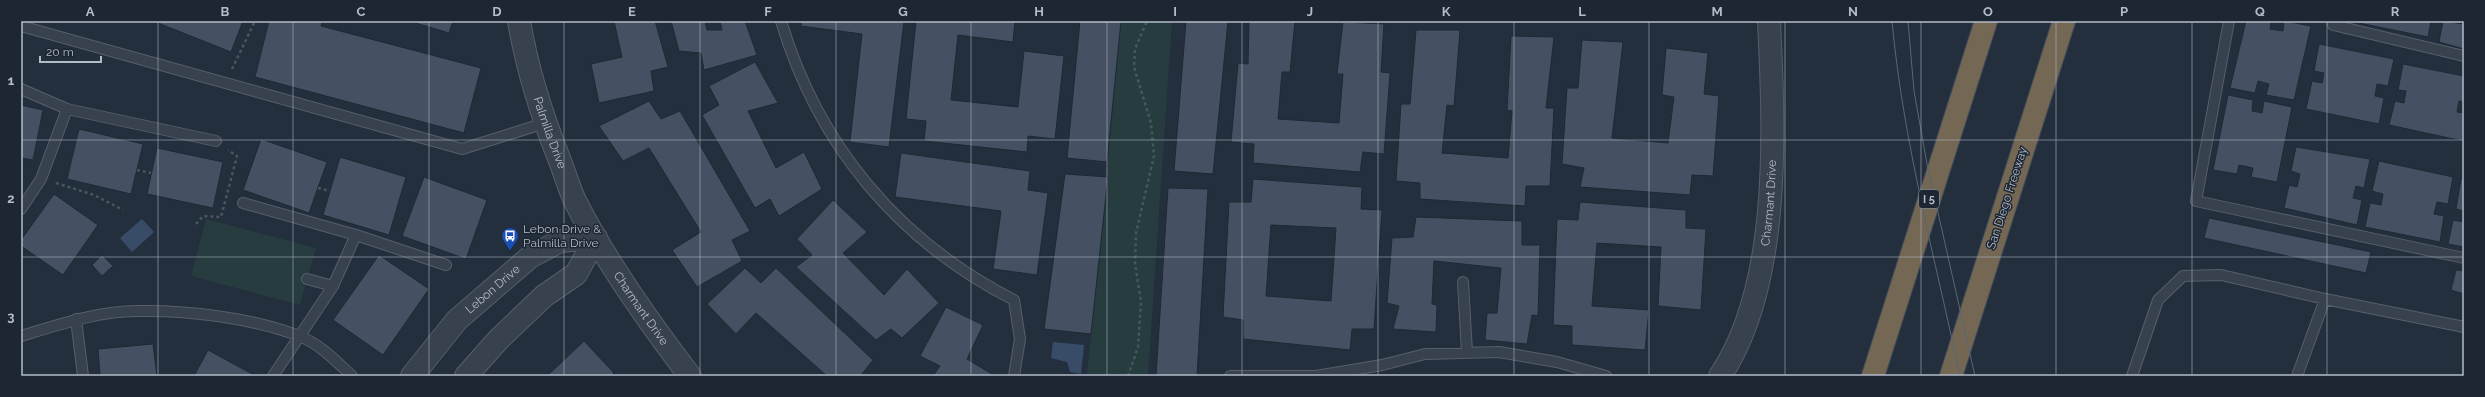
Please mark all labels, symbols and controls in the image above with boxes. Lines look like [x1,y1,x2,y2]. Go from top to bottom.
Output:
text: A [86,4,95,19]
text: B [221,4,230,19]
text: C [357,4,366,19]
text: D [492,4,502,19]
text: E [628,4,636,19]
text: F [764,4,772,19]
text: G [898,4,908,19]
text: H [1034,4,1044,19]
text: I [1173,4,1177,19]
text: J [1307,4,1313,19]
text: K [1442,4,1451,19]
text: L [1578,4,1586,19]
text: M [1711,4,1723,19]
text: N [1848,4,1858,19]
text: O [1983,4,1993,19]
text: P [2120,4,2128,19]
text: Q [2255,4,2265,19]
text: R [2391,4,2400,19]
scale bar [40,38,101,64]
text: 20 m [46,45,74,59]
text: 1 [8,73,15,88]
street label: Palmilla Drive [531,95,569,171]
street label: San Diego Freeway [1984,145,2030,251]
street label: Charmant Drive [1758,160,1779,247]
road number: I 5 [1919,190,1939,208]
text: 2 [7,191,15,206]
place label: Lebon Drive & Palmilla Drive [523,222,601,250]
bus stop icon: Lebon Drive & Palmilla Drive [500,226,520,251]
street label: Lebon Drive [463,262,523,316]
street label: Charmant Drive [611,269,671,348]
text: 3 [7,309,15,324]

